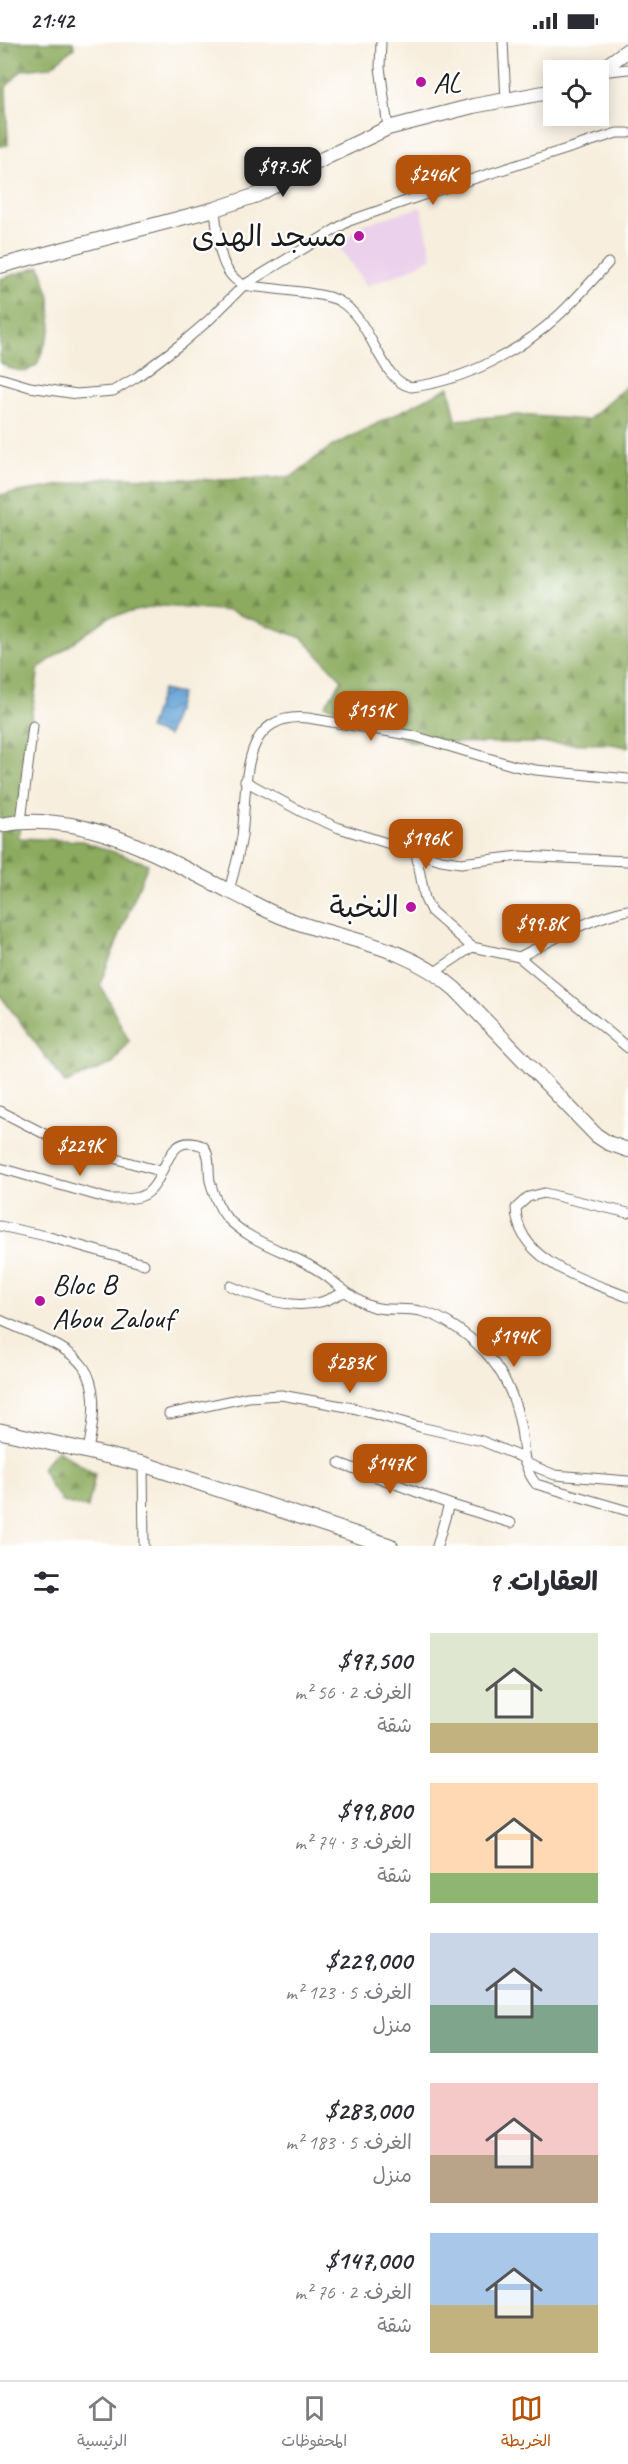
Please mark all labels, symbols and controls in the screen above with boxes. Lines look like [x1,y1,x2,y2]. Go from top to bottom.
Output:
text: 21:42 [30,7,74,35]
map controls [543,60,609,126]
button: locate [543,60,609,126]
place label: AL [433,63,462,101]
marker: AL [414,75,428,89]
pin: $97.5K [234,147,332,198]
text: $97.5K [258,154,308,179]
pin: $246K [391,155,475,206]
text: $246K [410,162,456,187]
place label: مسجد الهدى [192,217,347,255]
marker: مسجد الهدى [352,229,366,243]
pin: $151K [329,691,413,742]
text: $151K [348,698,394,723]
pin: $196K [384,819,468,870]
text: $196K [403,826,449,851]
place label: النخبة [330,888,399,926]
marker: النخبة [404,900,418,914]
pin: $99.8K [492,904,590,955]
text: $99.8K [516,911,566,936]
pin: $229K [38,1126,122,1177]
text: $229K [57,1133,103,1158]
place label: Bloc B Abou Zalouf [52,1265,180,1337]
marker: Bloc B Abou Zalouf [33,1294,47,1308]
pin: $194K [472,1317,556,1368]
text: $194K [491,1324,537,1349]
pin: $283K [308,1343,392,1394]
text: $283K [327,1350,373,1375]
pin: $147K [348,1444,432,1495]
text: $147K [367,1451,413,1476]
text: العقارات: 9 [488,1565,598,1598]
icon: filters [30,1566,63,1599]
text: $97,500 [337,1644,412,1677]
icon: home [478,1657,550,1729]
text: الغرف: 2 · 56 m² [294,1680,412,1705]
text: شقة [377,1713,412,1738]
text: $99,800 [337,1794,412,1827]
icon: home [478,1807,550,1879]
text: الغرف: 3 · 74 m² [294,1830,412,1855]
text: شقة [377,1863,412,1888]
text: $229,000 [325,1944,412,1977]
icon: home [478,1957,550,2029]
text: الغرف: 5 · 123 m² [285,1980,412,2005]
text: منزل [373,2013,412,2038]
text: $283,000 [325,2094,412,2127]
icon: home [478,2107,550,2179]
text: الغرف: 5 · 183 m² [285,2130,412,2155]
text: منزل [373,2163,412,2188]
text: $147,000 [325,2244,412,2277]
icon: home [478,2257,550,2329]
text: الغرف: 2 · 76 m² [294,2280,412,2305]
text: شقة [377,2313,412,2338]
tab: الرئيسية [77,2392,127,2455]
tab: المحفوظات [281,2392,347,2455]
tab: الخريطة [501,2392,551,2455]

